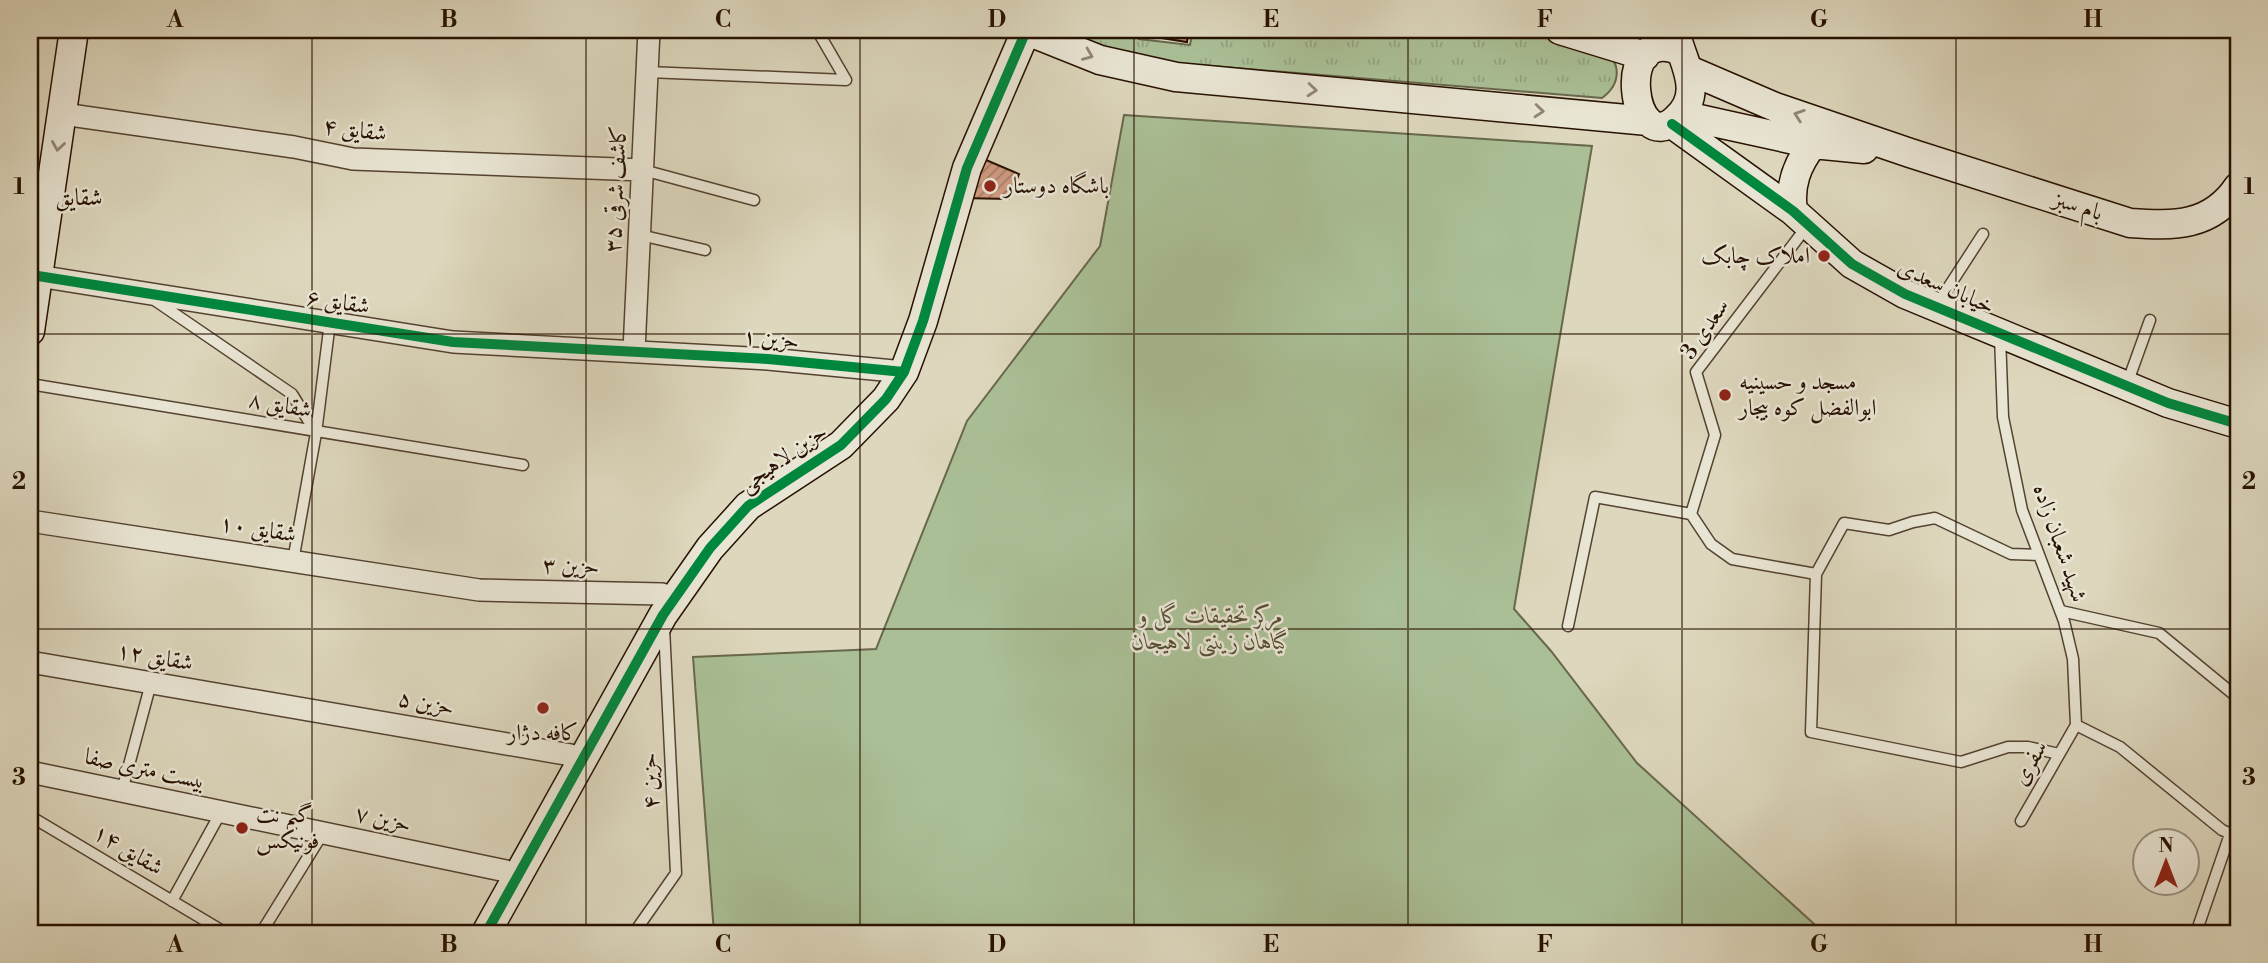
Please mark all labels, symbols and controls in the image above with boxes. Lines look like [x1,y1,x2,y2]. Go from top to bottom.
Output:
text: A [166,6,184,34]
text: B [440,6,458,34]
text: C [715,6,731,34]
text: D [988,6,1006,34]
text: E [1263,6,1279,34]
text: F [1537,6,1553,34]
text: G [1810,6,1828,34]
text: H [2084,6,2103,34]
one-way arrow [1082,47,1094,61]
one-way arrow [1307,82,1318,97]
one-way arrow [1534,103,1545,118]
one-way arrow [1793,109,1806,123]
street label: شقایق ۴ [322,112,388,148]
street label: کاشف شرقی ۳۵ [599,125,634,253]
one-way arrow [51,140,66,152]
place label: باشگاه دوستار [1002,171,1109,200]
text: 1 [13,173,25,201]
text: 1 [2243,173,2255,201]
marker: باشگاه دوستار [982,178,998,194]
district label: شقایق [55,183,103,213]
street label: بام سبز [2046,184,2106,232]
place label: املاک چابک [1701,242,1810,271]
marker: املاک چابک [1816,248,1832,264]
street label: خیابان سعدی [1893,253,1999,321]
street label: شقایق ۶ [304,283,372,321]
street label: سعدی 3 [1675,293,1735,365]
street label: حزین ۱ [742,323,800,355]
place label: مسجد و حسینیه ابوالفضل کوه بیجار [1737,368,1877,424]
street label: شقایق ۸ [246,386,314,424]
marker: مسجد و حسینیه ابوالفضل کوه بیجار [1717,387,1733,403]
street label: حزین لاهیجی [733,417,833,499]
text: 2 [12,468,26,496]
text: 2 [2242,468,2256,496]
street label: شهید شعبان زاده [2027,480,2093,606]
street label: شقایق ۱۰ [218,509,298,549]
street label: حزین ۳ [542,552,600,580]
park label: مرکز تحقیقات گل و گیاهان زینتی لاهیجان [1132,601,1290,657]
street label: شقایق ۱۲ [115,637,195,677]
street label: حزین ۵ [396,684,456,722]
marker: کافه دژار [535,700,551,716]
place label: کافه دژار [505,719,579,747]
street label: سفری [2006,736,2054,790]
street label: بیست متری صفا [82,743,208,795]
street label: حزین ۴ [635,752,665,810]
text: 3 [12,764,26,792]
text: 3 [2242,764,2256,792]
street label: حزین ۷ [352,799,414,839]
place label: گیم نت فونیکس [256,801,319,856]
street label: شقایق ۱۴ [88,818,168,882]
marker: گیم نت فونیکس [234,820,250,836]
north arrow [2132,827,2202,897]
text: N [2158,834,2174,858]
text: A [166,931,184,959]
text: B [440,931,458,959]
text: C [715,931,731,959]
text: D [988,931,1006,959]
text: E [1263,931,1279,959]
text: F [1537,931,1553,959]
text: G [1810,931,1828,959]
text: H [2084,931,2103,959]

